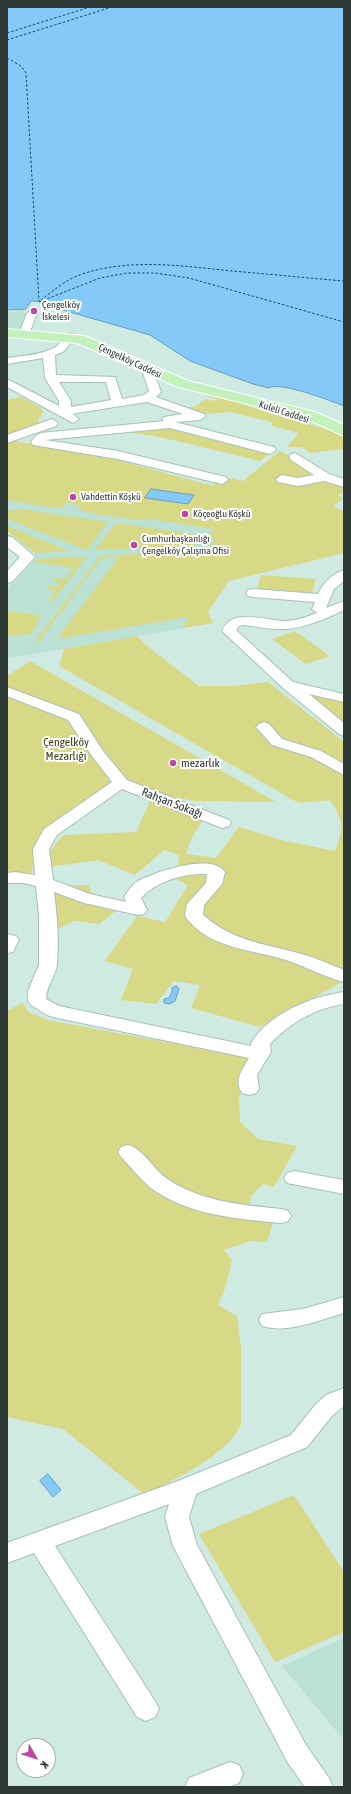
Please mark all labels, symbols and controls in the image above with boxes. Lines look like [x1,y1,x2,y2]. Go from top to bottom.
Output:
place label: Çengelköy İskelesi [42,299,80,322]
marker: Çengelköy İskelesi [29,306,39,316]
street label: Çengelköy Caddesi [96,341,164,381]
street label: Kuleli Caddesi [257,398,311,426]
place label: Vahdettin Köşkü [81,491,141,503]
marker: Vahdettin Köşkü [68,492,78,502]
place label: Köçeoğlu Köşkü [193,508,251,520]
marker: Köçeoğlu Köşkü [180,509,190,519]
place label: Cumhurbaşkanlığı Çengelköy Çalışma Ofisi [142,533,229,556]
marker: Cumhurbaşkanlığı Çengelköy Çalışma Ofisi [129,540,139,550]
park label: Çengelköy Mezarlığı [43,735,89,763]
place label: mezarlık [181,756,220,770]
marker: mezarlık [168,758,178,768]
street label: Rahşan Sokağı [139,785,205,821]
north arrow [16,1738,56,1778]
text: K [38,1759,51,1771]

